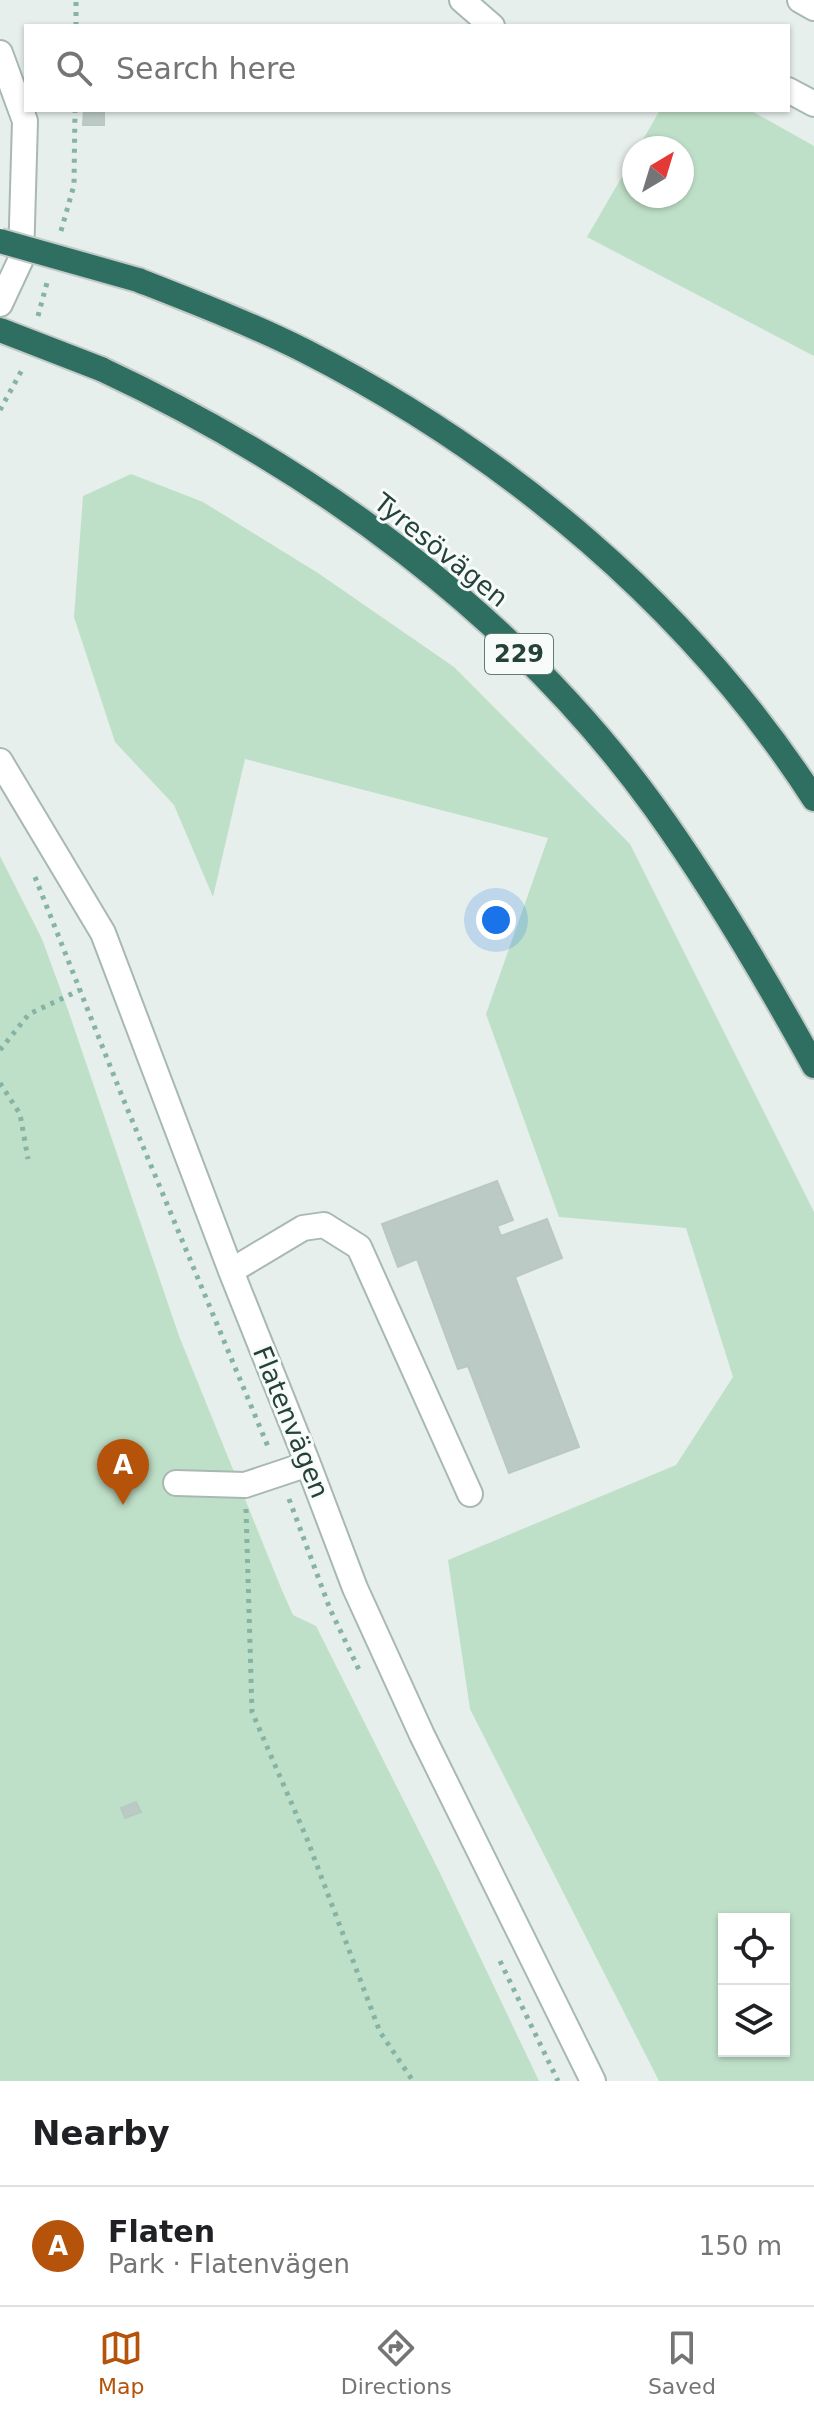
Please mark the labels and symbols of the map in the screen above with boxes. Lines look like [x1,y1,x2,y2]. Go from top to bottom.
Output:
north arrow [622,136,694,208]
street label: Tyresövägen [367,486,514,613]
road number: 229 [485,634,553,674]
your location [476,900,516,940]
street label: Flatenvägen [247,1342,335,1502]
pin: A [97,1439,149,1505]

